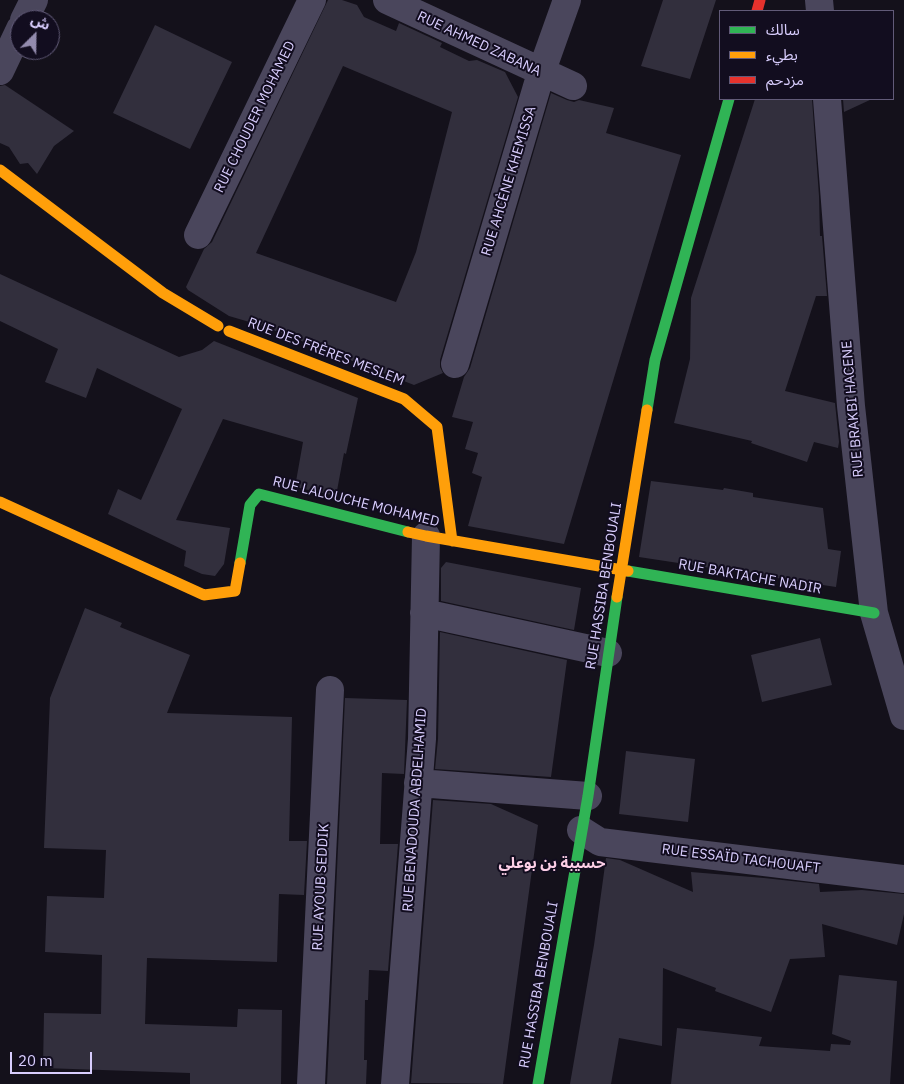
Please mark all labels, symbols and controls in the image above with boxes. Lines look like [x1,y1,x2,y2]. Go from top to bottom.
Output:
street label: RUE AHMED ZABANA [414,8,544,80]
north arrow [10,10,60,60]
text: ش [28,10,53,34]
legend [719,10,894,100]
text: سالك [766,20,800,39]
street label: RUE CHOUDER MOHAMED [211,38,299,196]
text: بطيء [766,45,798,64]
text: مزدحم [766,70,804,89]
street label: RUE AHCÈNE KHEMISSA [478,104,540,258]
street label: RUE DES FRÈRES MESLEM [245,314,407,390]
street label: RUE BRAKBI HACENE [839,340,867,478]
street label: RUE LALOUCHE MOHAMED [271,473,441,531]
street label: RUE HASSIBA BENBOUALI [583,501,625,671]
street label: RUE BAKTACHE NADIR [677,556,823,598]
street label: RUE BENADOUDA ABDELHAMID [400,708,430,912]
street label: RUE AYOUB SEDDIK [309,823,333,951]
street label: RUE ESSAÏD TACHOUAFT [661,841,821,877]
district label: حسيبة بن بوعلي [499,855,605,873]
street label: RUE HASSIBA BENBOUALI [516,900,562,1070]
scale bar [12,1042,95,1074]
text: 20 m [18,1051,53,1070]

